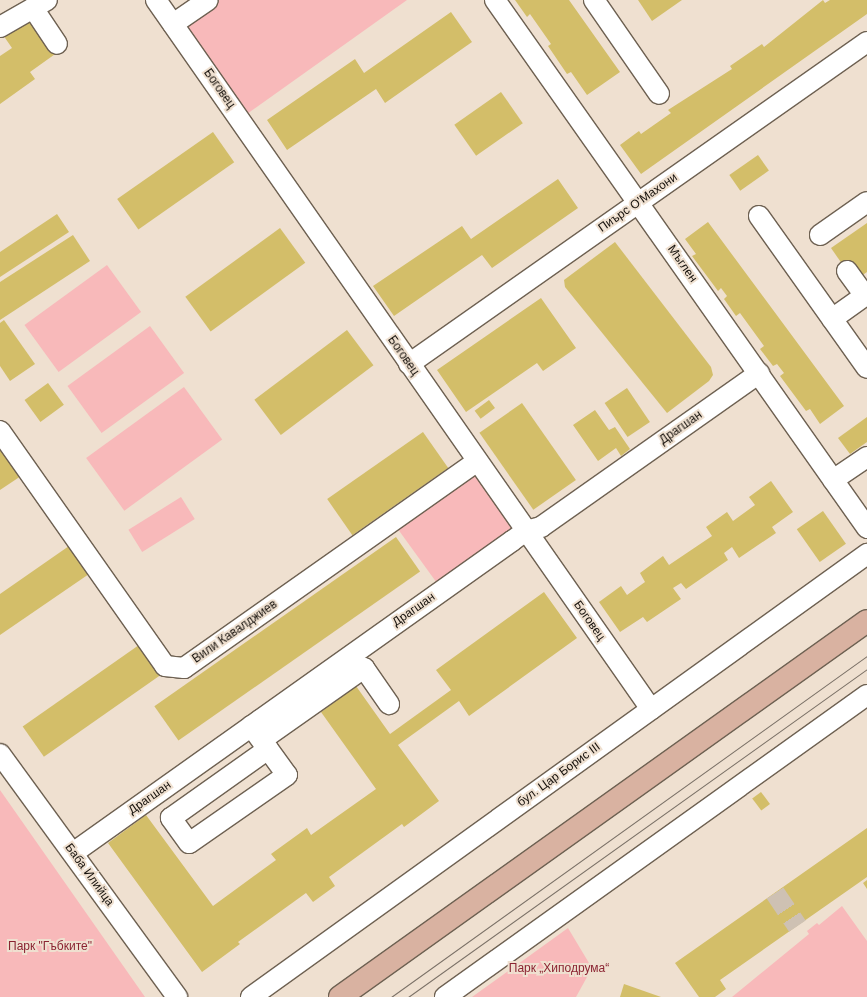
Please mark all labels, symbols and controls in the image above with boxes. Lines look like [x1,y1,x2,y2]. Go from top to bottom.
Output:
street label: Боговец [200,66,238,112]
street label: Пиърс О'Махони [596,170,680,236]
street label: Мъглен [664,243,700,285]
street label: Боговец [384,333,422,379]
street label: Драгшан [657,408,705,448]
street label: Драгшан [390,590,438,630]
street label: Вили Кавалджиев [190,597,280,667]
street label: Боговец [570,598,608,644]
street label: бул. Цар Борис III [515,740,603,810]
street label: Драгшан [126,778,174,818]
street label: Баба Илийца [62,841,116,909]
park label: Парк "Гъбките" [8,940,92,954]
park label: Парк „Хиподрума“ [509,962,609,976]

